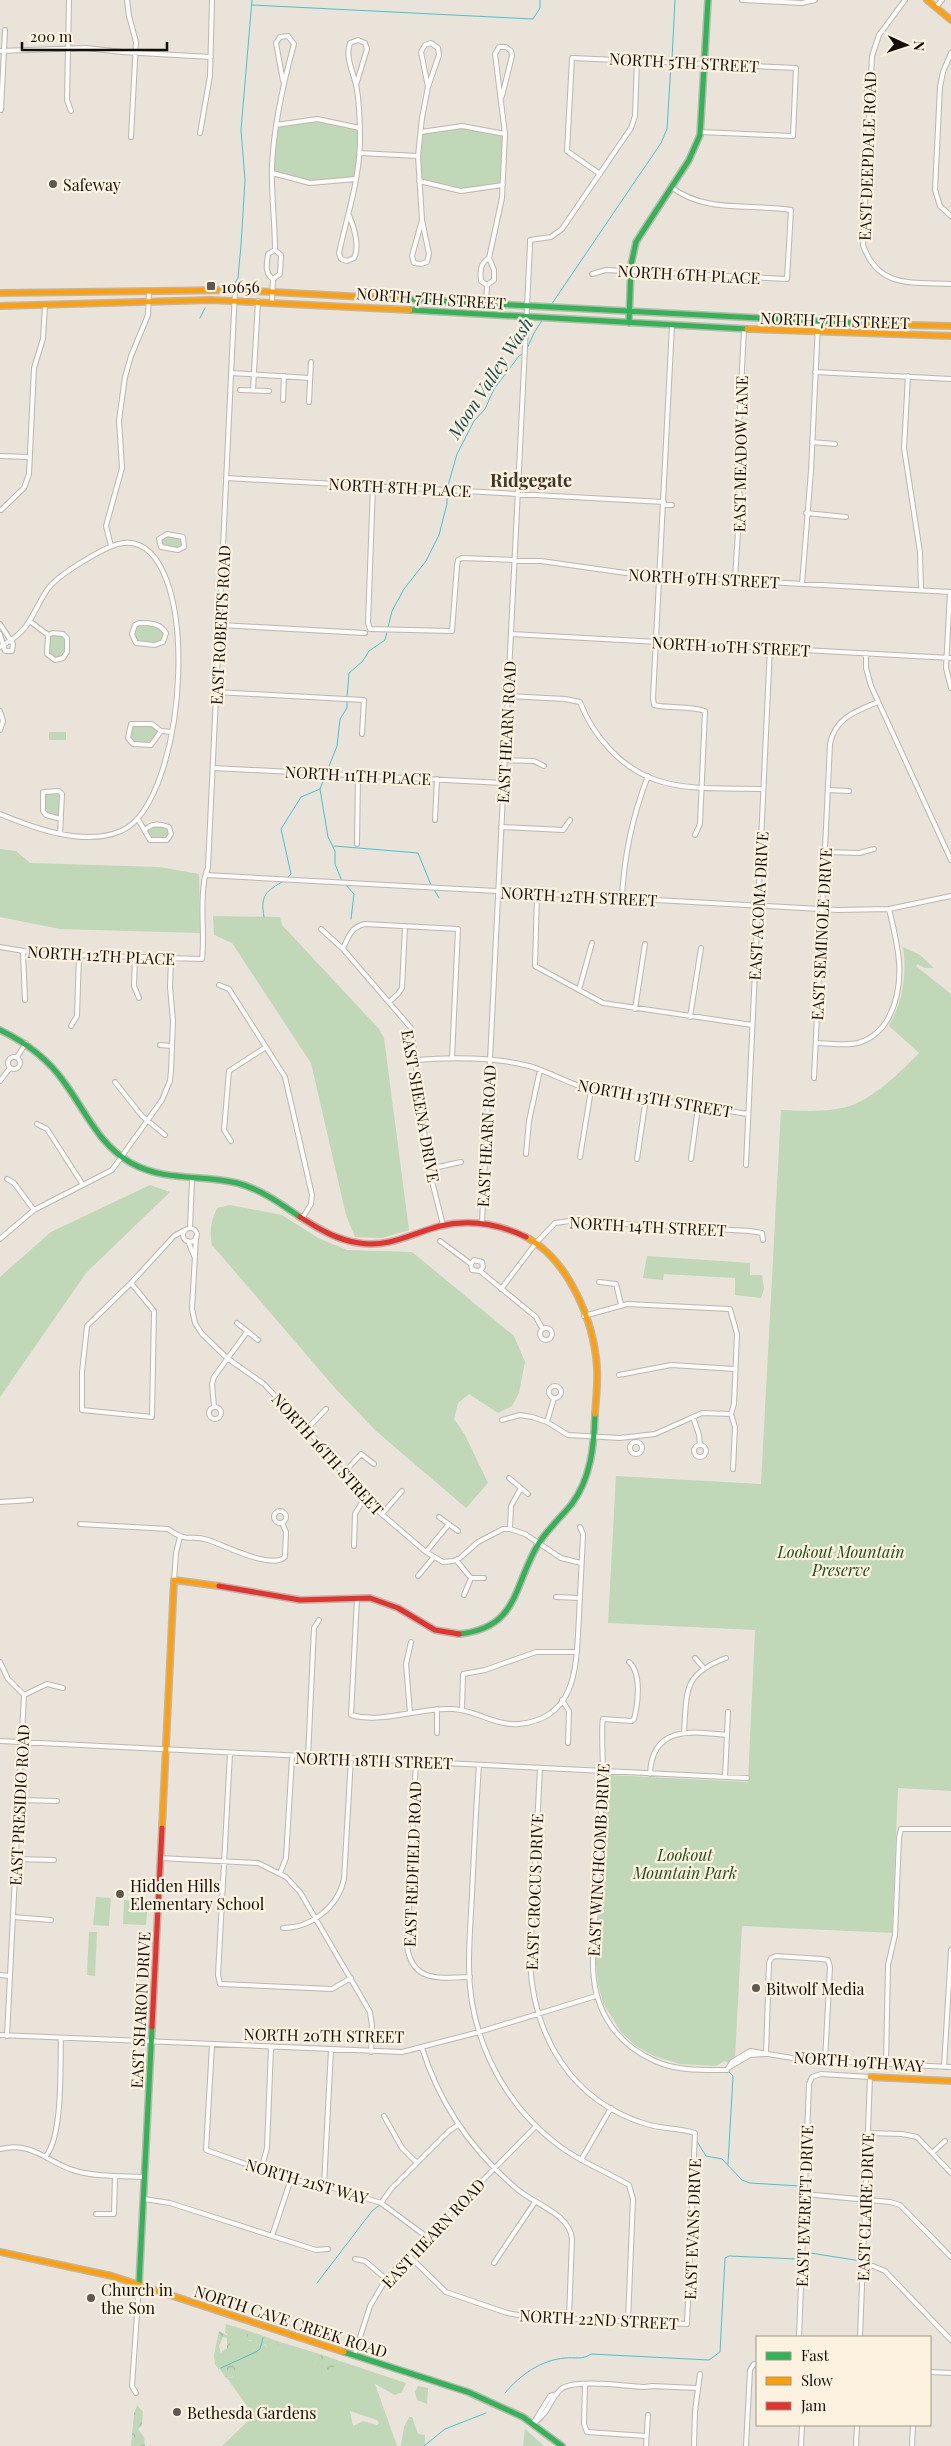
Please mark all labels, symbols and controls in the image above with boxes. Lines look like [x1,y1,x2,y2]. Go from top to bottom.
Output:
scale bar [22,20,168,52]
north arrow [881,20,931,70]
text: 200 m [30,26,73,46]
text: N [910,40,929,51]
street label: NORTH 5TH STREET [608,48,760,76]
street label: EAST DEEPDALE ROAD [854,71,880,241]
place label: Safeway [63,174,121,195]
marker: Safeway [47,178,59,190]
street label: NORTH 6TH PLACE [617,260,761,288]
place label: 10656 [221,276,260,297]
marker: 10656 [205,280,217,292]
street label: NORTH 7TH STREET [355,282,507,314]
street label: NORTH 7TH STREET [760,307,910,333]
water label: Moon Valley Wash [441,313,538,444]
street label: EAST MEADOW LANE [728,375,752,533]
district label: Ridgegate [490,468,572,492]
street label: NORTH 8TH PLACE [328,473,472,501]
street label: EAST ROBERTS ROAD [205,545,235,705]
street label: NORTH 9TH STREET [628,564,780,592]
street label: NORTH 10TH STREET [651,631,811,661]
street label: EAST HEARN ROAD [492,660,520,804]
street label: NORTH 11TH PLACE [284,761,432,789]
street label: EAST ACOMA DRIVE [744,831,772,981]
street label: EAST SEMINOLE DRIVE [806,847,836,1021]
street label: NORTH 12TH STREET [500,881,658,911]
street label: NORTH 12TH PLACE [26,941,176,969]
street label: EAST SHEENA DRIVE [397,1028,445,1184]
street label: EAST HEARN ROAD [472,1064,500,1208]
street label: NORTH 13TH STREET [576,1074,734,1122]
street label: NORTH 14TH STREET [569,1211,727,1241]
street label: NORTH 16TH STREET [267,1388,389,1520]
park label: Lookout Mountain Preserve [776,1541,905,1580]
street label: EAST PRESIDIO ROAD [4,1724,34,1886]
street label: NORTH 18TH STREET [295,1747,453,1773]
street label: EAST WINCHCOMB DRIVE [582,1763,614,1957]
street label: EAST REDFIELD ROAD [399,1781,425,1947]
street label: EAST CROCUS DRIVE [521,1813,547,1971]
park label: Lookout Mountain Park [632,1844,737,1883]
place label: Hidden Hills Elementary School [130,1875,265,1914]
marker: Hidden Hills Elementary School [114,1888,126,1900]
street label: EAST SHARON DRIVE [125,1931,155,2089]
place label: Bitwolf Media [766,1978,865,1999]
marker: Bitwolf Media [750,1982,762,1994]
street label: NORTH 20TH STREET [243,2023,405,2047]
street label: NORTH 19TH WAY [793,2046,926,2076]
street label: EAST EVERETT DRIVE [791,2125,817,2287]
street label: EAST CLAIRE DRIVE [852,2132,878,2282]
street label: NORTH 21ST WAY [243,2153,371,2209]
street label: EAST EVANS DRIVE [679,2158,705,2300]
street label: EAST HEARN ROAD [377,2174,489,2292]
place label: Church in the Son [101,2279,173,2318]
street label: NORTH CAVE CREEK ROAD [192,2280,390,2362]
marker: Church in the Son [85,2292,97,2304]
street label: NORTH 22ND STREET [519,2304,679,2334]
legend [756,2336,931,2426]
text: Fast [801,2345,830,2365]
text: Slow [801,2370,833,2390]
text: Jam [800,2395,827,2415]
place label: Bethesda Gardens [187,2402,316,2423]
marker: Bethesda Gardens [171,2406,183,2418]

